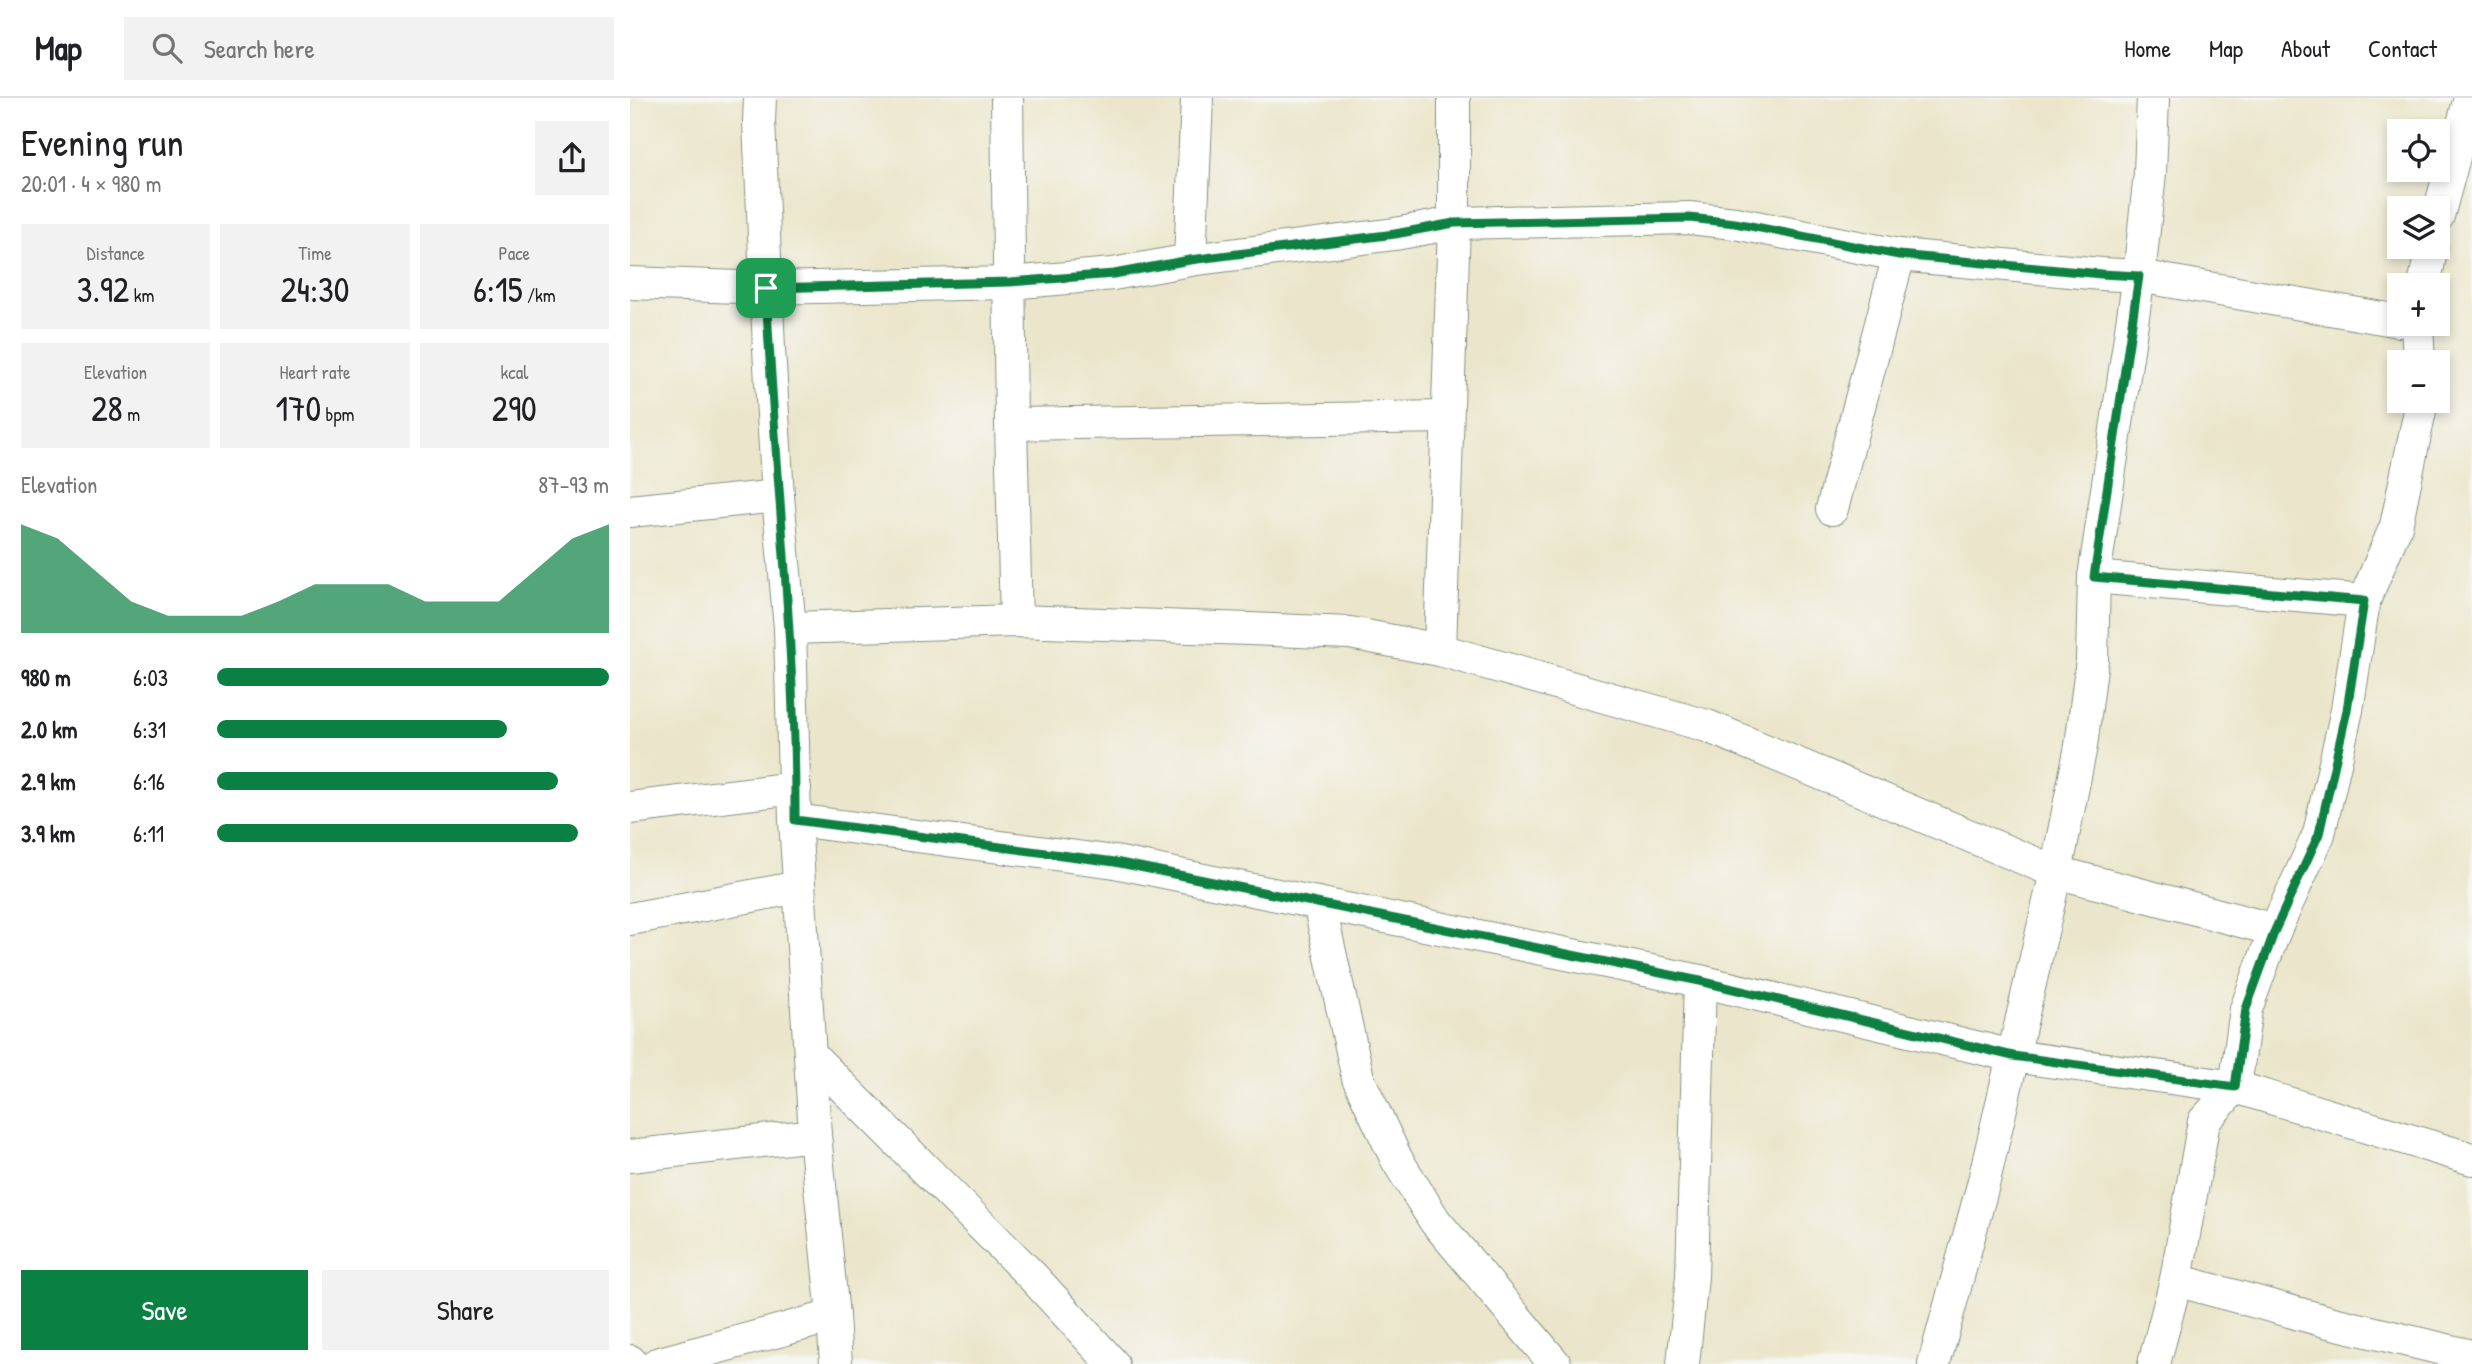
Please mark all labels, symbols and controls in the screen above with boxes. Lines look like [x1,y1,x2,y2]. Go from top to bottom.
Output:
search box [124,17,614,80]
text: Map [35,26,82,70]
icon: search [148,29,186,67]
text: Search here [204,31,315,66]
text: Home [2124,32,2171,64]
text: Map [2209,32,2243,64]
text: About [2281,32,2330,64]
text: Contact [2368,32,2437,64]
text: Evening run [21,116,184,168]
map controls [2387,119,2450,413]
button: locate [2387,119,2450,182]
button: share [535,121,609,195]
text: 20:01 · 4 × 980 m [21,168,161,199]
button: layers [2387,196,2450,259]
text: Distance [87,240,145,266]
text: Time [298,240,332,266]
text: Pace [499,240,530,266]
pin [736,258,796,318]
text: 3.92 [77,266,129,313]
text: 24:30 [280,266,349,313]
text: 6:15 [473,266,523,313]
icon: arrive [747,269,785,307]
button: + [2387,273,2450,336]
text: km [129,282,154,308]
text: /km [523,282,556,308]
button: − [2387,350,2450,413]
text: Elevation [84,359,147,385]
text: Heart rate [280,359,350,385]
text: kcal [500,359,528,385]
text: 28 [91,385,123,432]
text: 170 [276,385,321,432]
text: 290 [492,385,537,432]
text: m [123,401,140,427]
text: bpm [321,401,354,427]
text: Elevation [21,469,97,500]
text: 87–93 m [538,469,609,500]
text: 980 m [21,662,71,693]
text: 6:03 [133,662,168,693]
text: 2.0 km [21,714,77,745]
text: 6:31 [133,714,166,745]
text: 2.9 km [21,766,76,797]
text: 6:16 [133,766,165,797]
text: 3.9 km [21,818,75,849]
text: 6:11 [133,818,164,849]
button: Save [21,1270,308,1350]
button: Share [322,1270,609,1350]

